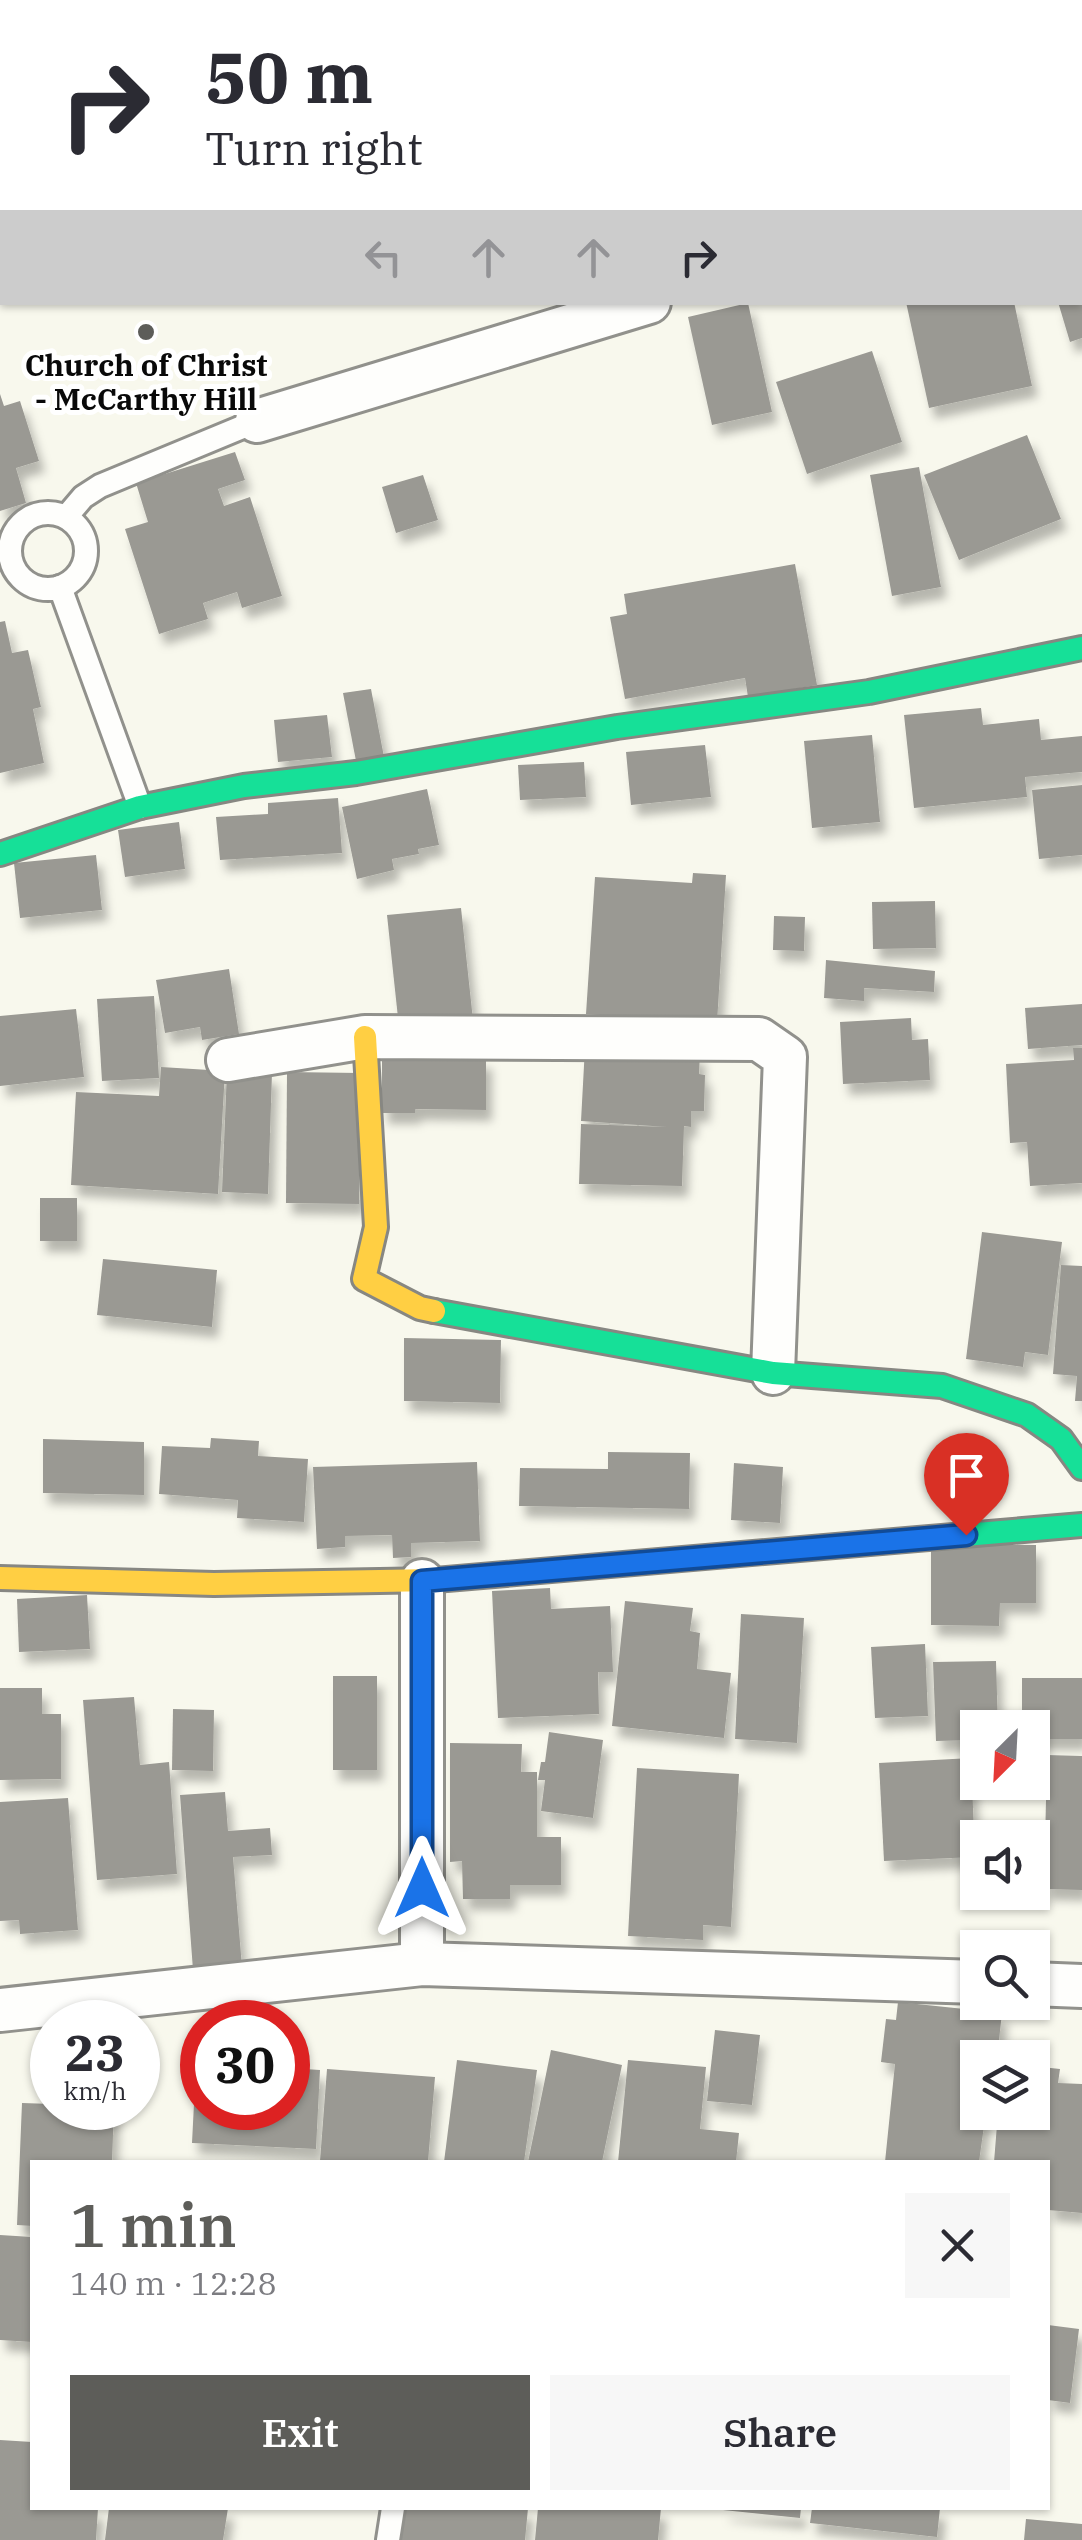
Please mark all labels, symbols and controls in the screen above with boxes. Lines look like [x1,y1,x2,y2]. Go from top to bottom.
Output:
text: 50 m [205,31,373,122]
icon: right [40,40,170,170]
text: Turn right [205,119,423,177]
icon: left [356,230,411,285]
icon: ahead [461,230,516,285]
icon: ahead [566,230,621,285]
icon: right [671,230,726,285]
marker: Church of Christ - McCarthy Hill [135,321,157,343]
place label: Church of Christ - McCarthy Hill [25,345,267,418]
pin [924,1433,1009,1536]
icon: arrive [939,1448,994,1503]
north arrow [960,1710,1050,1800]
map controls [960,1710,1050,2130]
button: sound [960,1820,1050,1910]
position arrow [370,1836,474,1940]
button: search [960,1930,1050,2020]
speed limit sign: 30 [180,2000,310,2130]
text: 23 [65,2020,125,2085]
button: layers [960,2040,1050,2130]
text: km/h [63,2074,127,2107]
text: 1 min [70,2185,237,2264]
button: close [905,2193,1010,2298]
text: 140 m · 12:28 [70,2262,277,2304]
button: Exit [70,2375,530,2490]
button: Share [550,2375,1010,2490]

